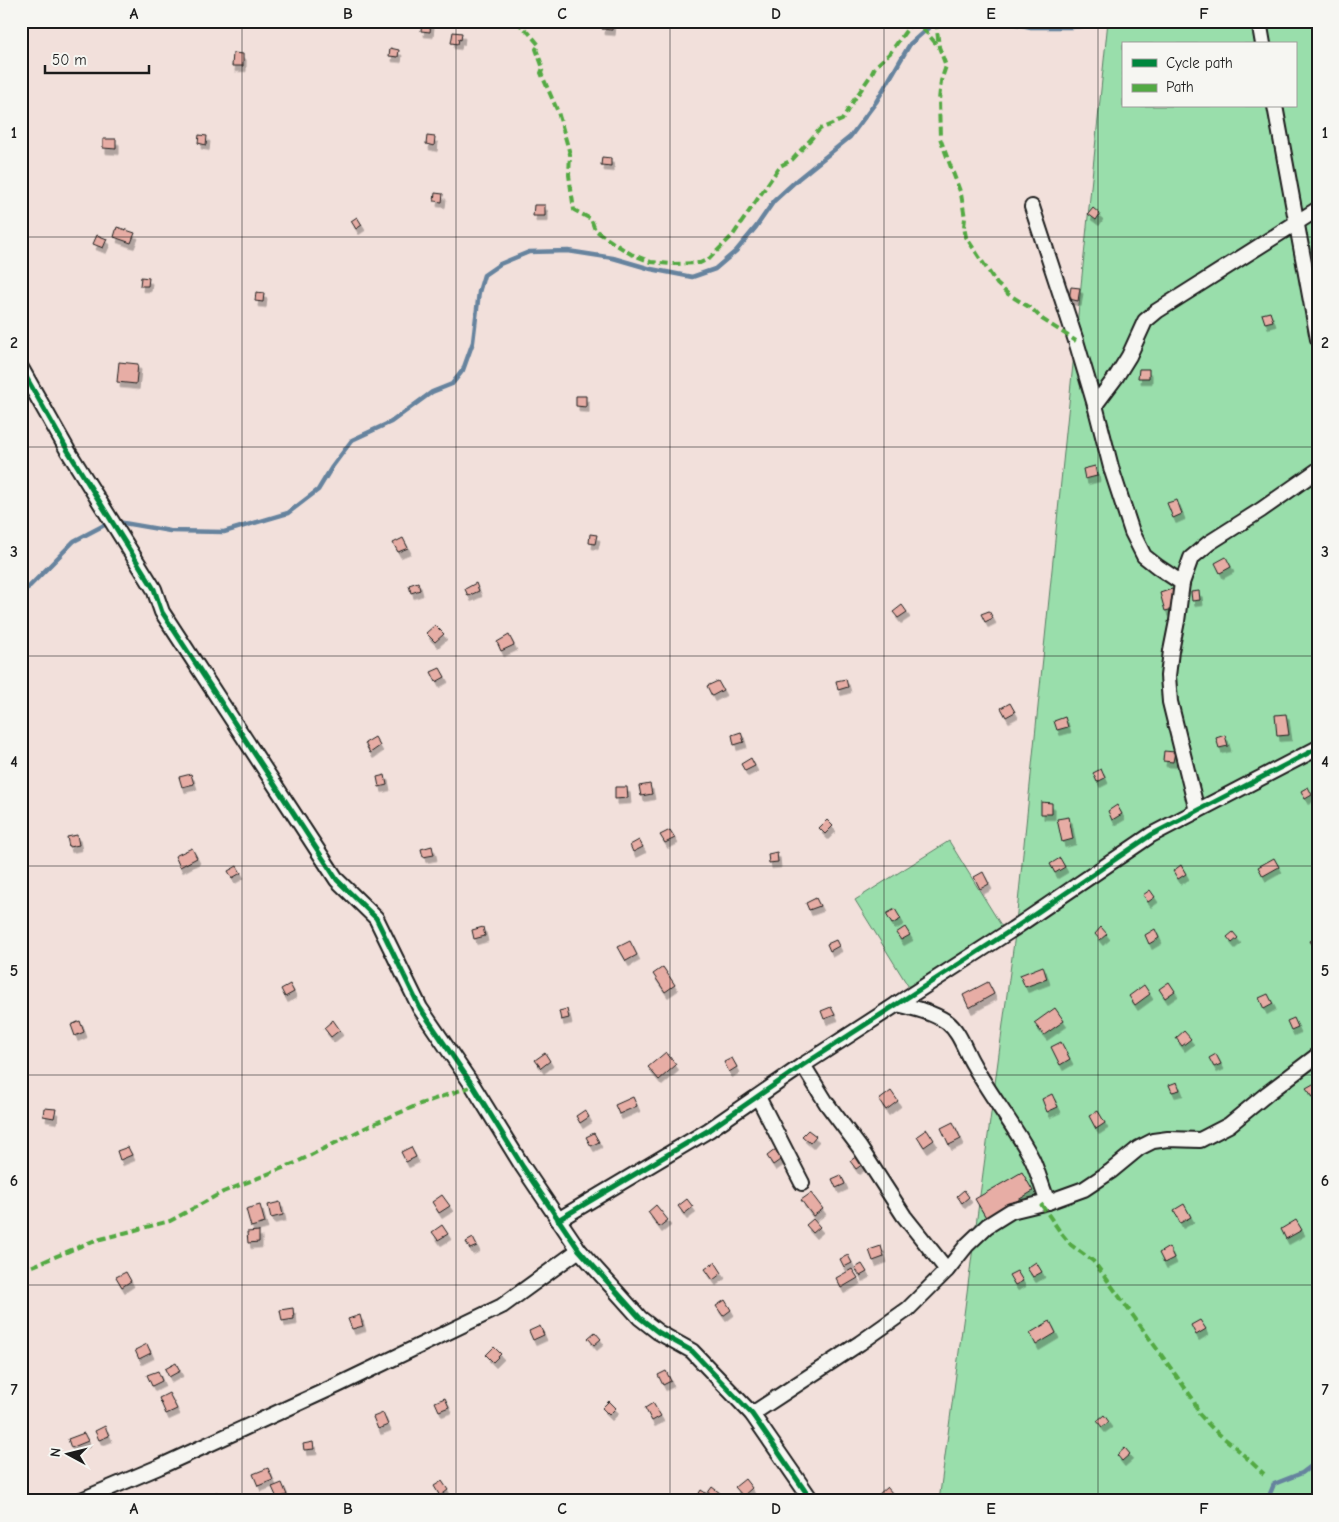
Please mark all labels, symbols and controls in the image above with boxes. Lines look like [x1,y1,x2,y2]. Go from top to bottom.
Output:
text: A [130,5,139,23]
text: B [343,5,353,23]
text: C [557,5,567,23]
text: D [771,5,781,23]
text: E [986,5,996,23]
text: F [1199,5,1209,23]
scale bar [45,42,149,74]
legend [1122,42,1296,108]
text: 50 m [52,51,87,69]
text: Cycle path [1166,54,1233,72]
text: Path [1166,78,1194,96]
text: 1 [11,124,17,142]
text: 1 [1322,124,1328,142]
text: 2 [10,334,18,352]
text: 2 [1321,334,1329,352]
text: 3 [10,543,18,561]
text: 3 [1321,543,1329,561]
text: 4 [10,753,18,771]
text: 4 [1321,753,1329,771]
text: 5 [10,962,18,980]
text: 5 [1321,962,1329,980]
text: 6 [10,1172,18,1190]
text: 6 [1321,1172,1329,1190]
text: 7 [10,1381,18,1399]
text: 7 [1321,1381,1329,1399]
north arrow [42,1430,92,1480]
text: N [47,1447,65,1458]
text: A [130,1500,139,1518]
text: B [343,1500,353,1518]
text: C [557,1500,567,1518]
text: D [771,1500,781,1518]
text: E [986,1500,996,1518]
text: F [1199,1500,1209,1518]

